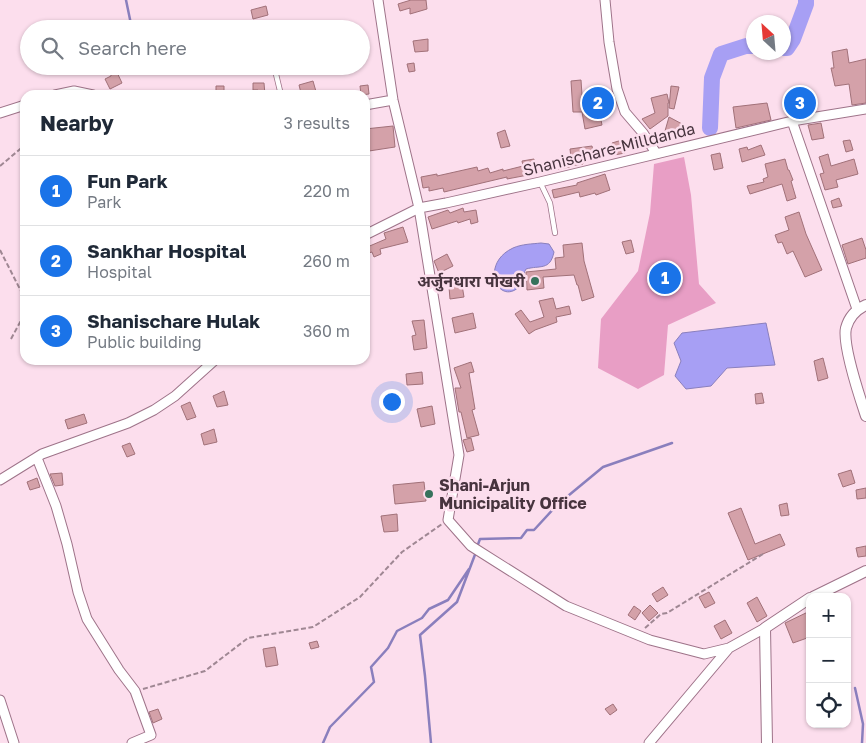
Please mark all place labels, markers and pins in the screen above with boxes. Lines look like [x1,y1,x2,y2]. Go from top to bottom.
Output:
pin: 2 [582,84,614,122]
pin: 3 [784,84,816,122]
pin: 1 [649,259,681,297]
place label: अर्जुनधारा पोखरी [417,271,525,292]
marker: अर्जुनधारा पोखरी [529,275,541,287]
place label: Shani-Arjun Municipality Office [439,475,587,513]
marker: Shani-Arjun Municipality Office [423,488,435,500]

